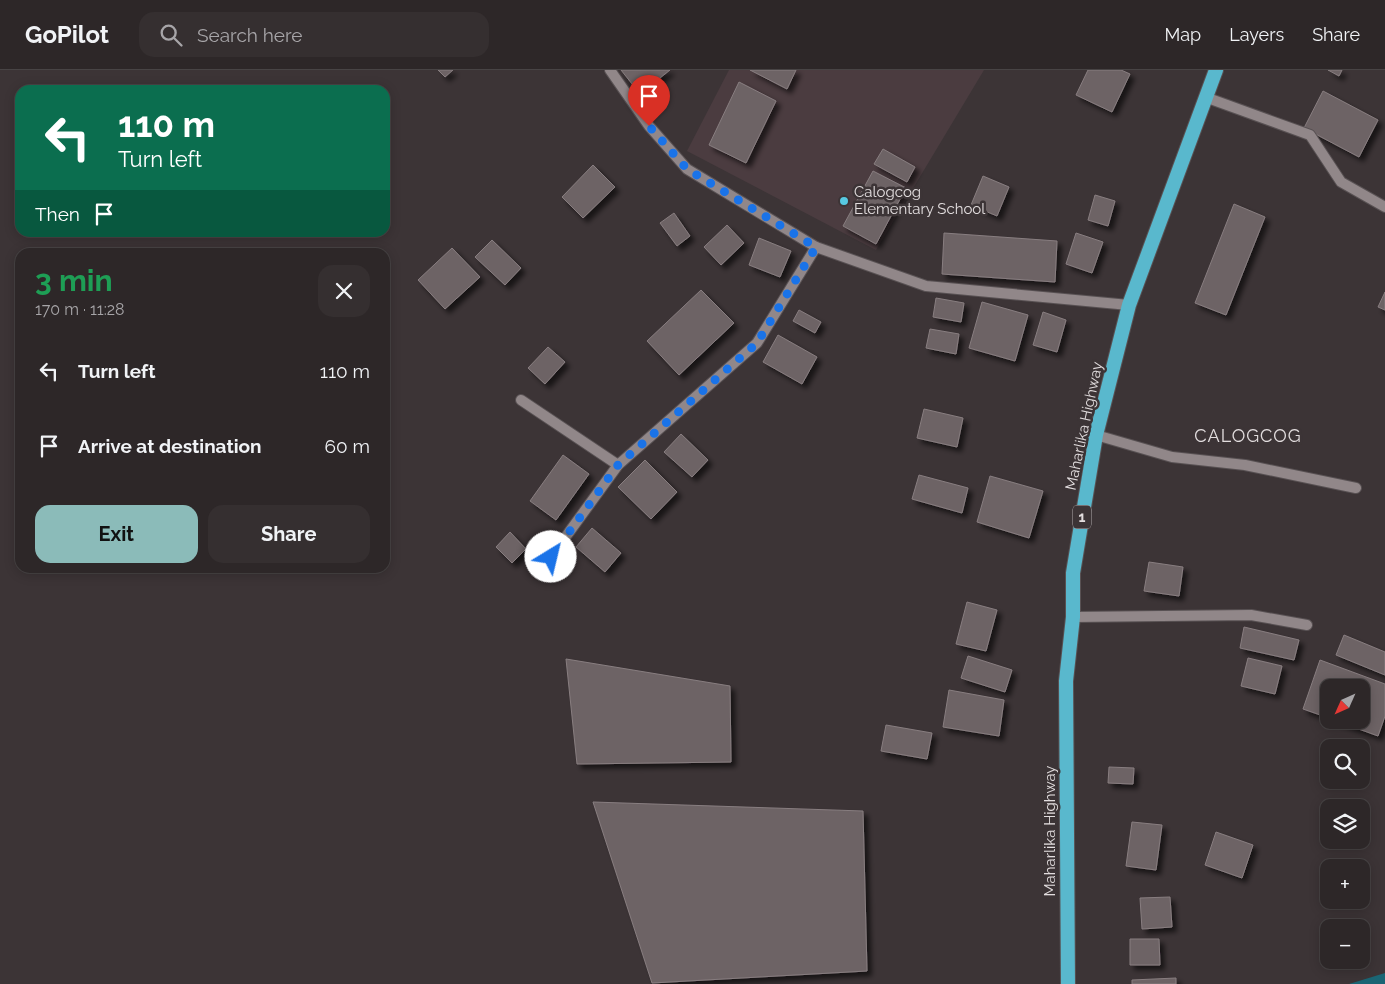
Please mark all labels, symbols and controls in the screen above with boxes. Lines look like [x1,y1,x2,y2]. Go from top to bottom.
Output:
search box [139,12,489,57]
text: GoPilot [25,20,109,49]
icon: search [157,21,185,49]
text: Search here [197,24,303,46]
text: Map [1165,24,1201,45]
text: Layers [1229,24,1284,45]
text: Share [1312,24,1360,45]
pin [628,75,670,126]
icon: arrive [635,82,663,110]
text: 110 m [118,104,215,145]
icon: left [35,105,100,170]
text: Turn left [118,146,202,172]
place label: Calogcog Elementary School [854,183,986,218]
marker: Calogcog Elementary School [838,195,850,207]
icon: arrive [90,200,118,228]
text: Then [35,203,80,225]
text: 3 min [35,263,113,298]
button: close [318,265,370,317]
text: 170 m · 11:28 [35,300,125,319]
icon: left [35,357,63,385]
text: Turn left [78,360,155,382]
text: 110 m [320,360,370,382]
street label: Maharlika Highway [1062,360,1106,492]
district label: CALOGCOG [1194,425,1302,446]
icon: arrive [35,432,63,460]
text: Arrive at destination [78,435,262,457]
text: 60 m [325,435,370,457]
button: Exit [35,505,198,563]
button: Share [208,505,370,563]
road number: 1 [1073,506,1091,528]
position arrow [524,530,576,582]
north arrow [1320,679,1370,729]
map controls [1320,679,1370,969]
button: search [1320,739,1370,789]
street label: Maharlika Highway [1041,766,1059,896]
button: layers [1320,799,1370,849]
button: + [1320,859,1370,909]
button: − [1320,919,1370,969]

